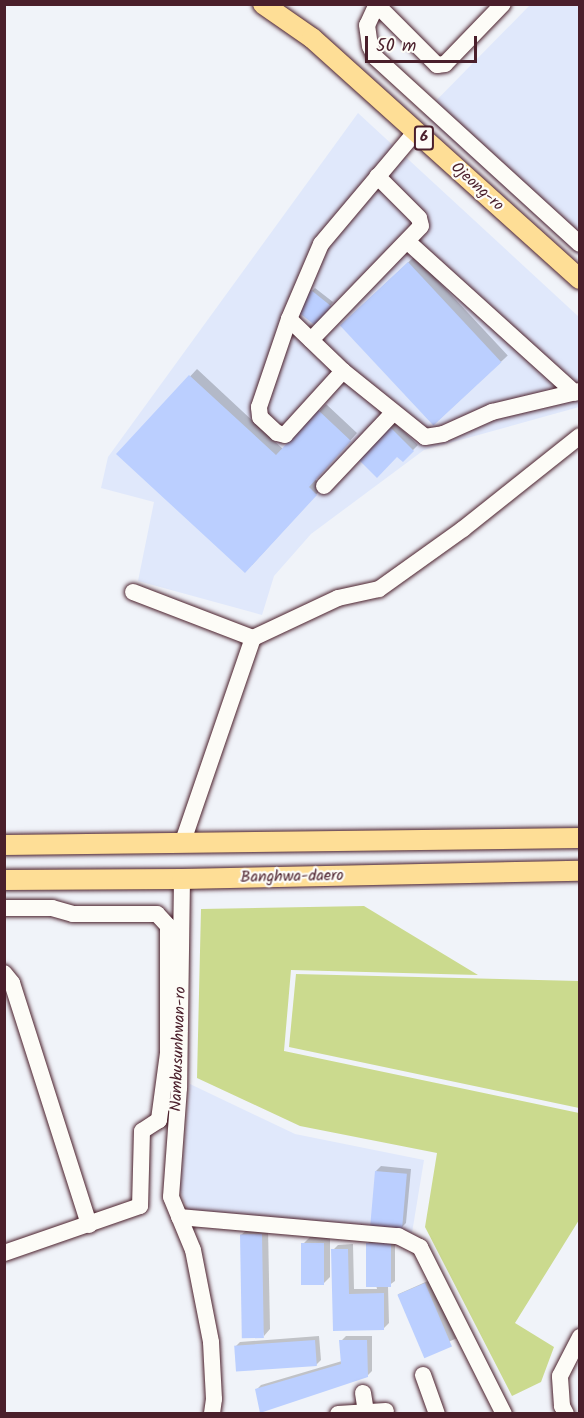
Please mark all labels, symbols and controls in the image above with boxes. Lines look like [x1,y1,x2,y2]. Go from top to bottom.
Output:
scale bar [368,24,480,62]
text: 50 m [376,32,416,61]
road number: 6 [414,126,434,150]
street label: Ojeong-ro [447,158,507,216]
street label: Banghwa-daero [240,867,344,887]
street label: Nambusunhwan-ro [167,986,191,1112]

